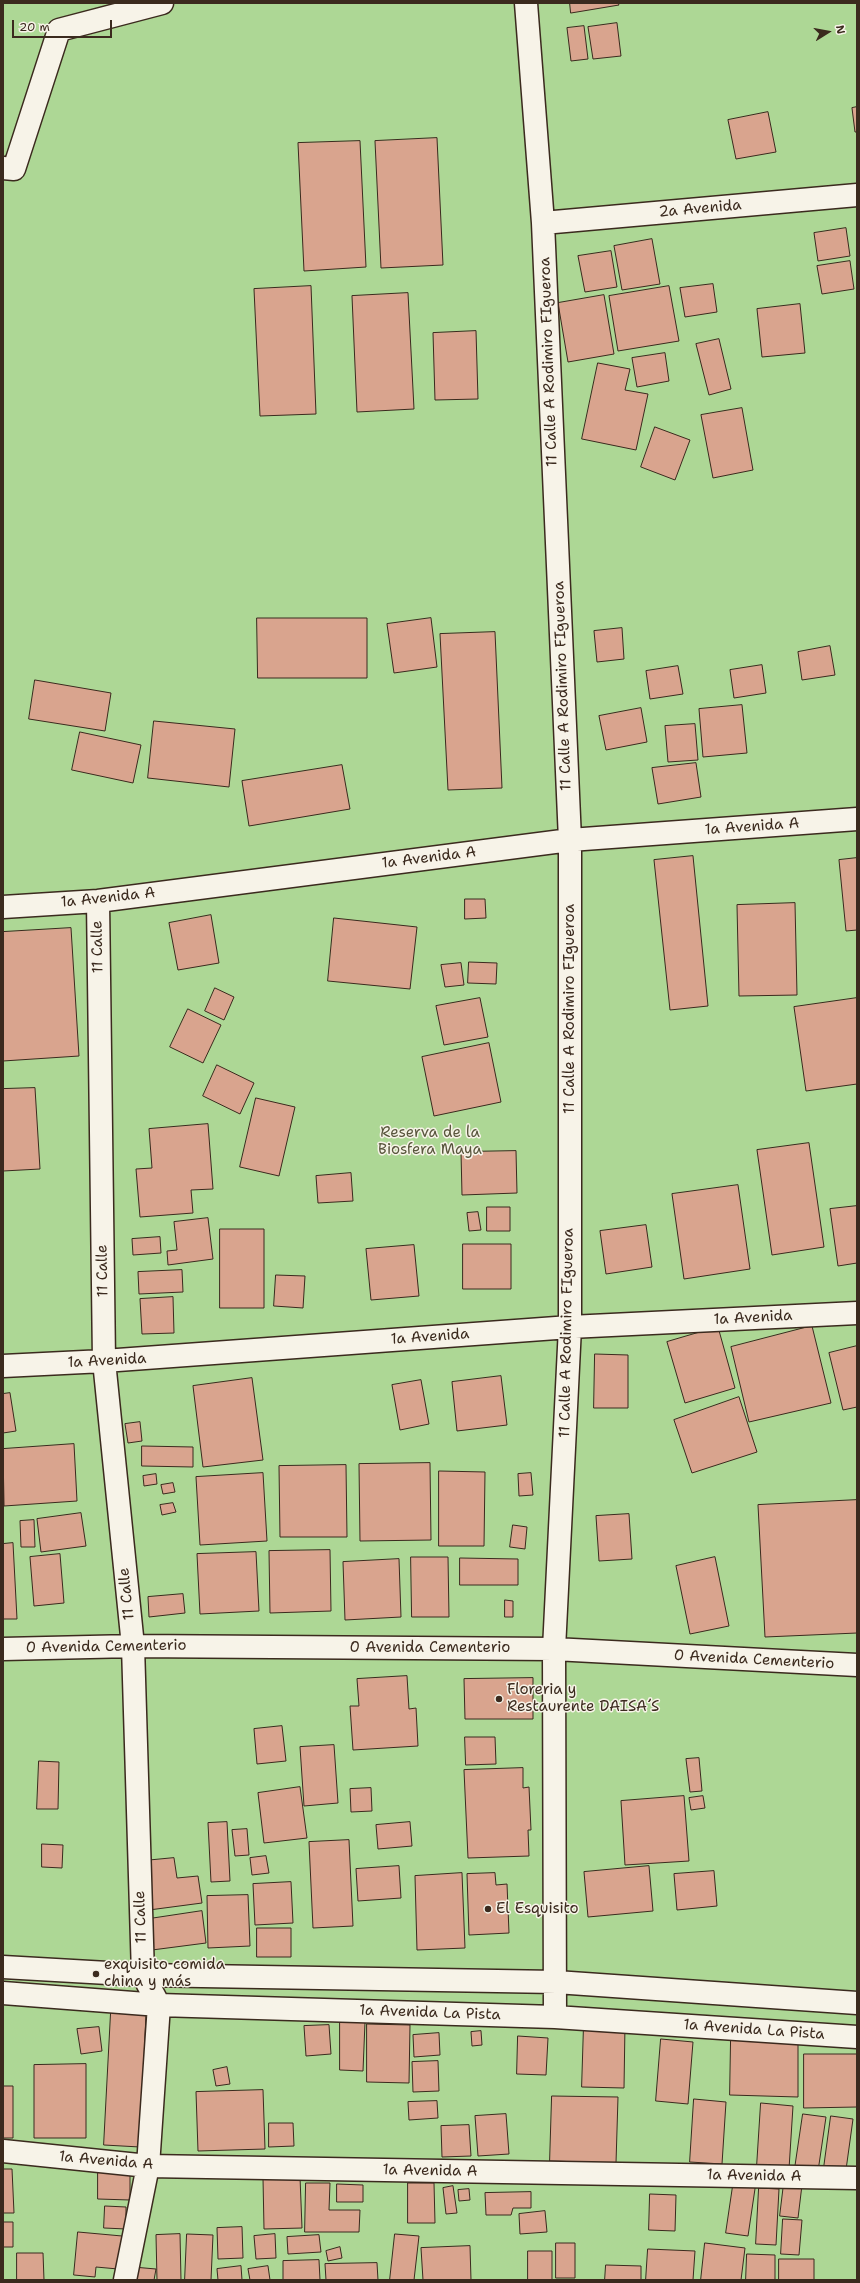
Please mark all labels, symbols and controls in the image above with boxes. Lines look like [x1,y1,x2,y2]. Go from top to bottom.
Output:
scale bar [14,12,114,38]
north arrow [808,12,848,52]
text: 20 m [19,19,50,35]
text: N [832,24,848,35]
street label: 2a Avenida [658,196,742,222]
street label: 11 Calle A Rodimiro FIgueroa [536,257,562,467]
street label: 11 Calle A Rodimiro FIgueroa [550,581,576,791]
street label: 1a Avenida A [704,815,800,839]
street label: 1a Avenida A [381,843,477,873]
street label: 1a Avenida A [60,884,156,912]
street label: 11 Calle A Rodimiro FIgueroa [561,904,579,1114]
street label: 11 Calle [89,920,107,974]
park label: Reserva de la Biosfera Maya [378,1124,482,1159]
street label: 11 Calle A Rodimiro FIgueroa [556,1228,578,1438]
street label: 11 Calle [94,1244,112,1298]
street label: 1a Avenida [713,1307,793,1329]
street label: 1a Avenida [390,1325,470,1349]
street label: 1a Avenida [67,1350,147,1372]
street label: 11 Calle [115,1567,139,1621]
street label: 0 Avenida Cementerio [25,1637,187,1657]
street label: 0 Avenida Cementerio [350,1639,510,1657]
street label: 0 Avenida Cementerio [673,1647,835,1673]
place label: Floreria y Restaurente DAISA´S [507,1681,659,1716]
marker: Floreria y Restaurente DAISA´S [494,1694,504,1704]
street label: 11 Calle [131,1890,151,1944]
place label: El Esquisito [496,1900,579,1918]
marker: El Esquisito [483,1904,493,1914]
place label: exquisito comida china y más [104,1956,225,1991]
marker: exquisito comida china y más [91,1969,101,1979]
street label: 1a Avenida La Pista [359,2002,501,2024]
street label: 1a Avenida La Pista [683,2016,825,2044]
street label: 1a Avenida A [58,2148,154,2174]
street label: 1a Avenida A [382,2161,478,2181]
street label: 1a Avenida A [706,2166,802,2186]

